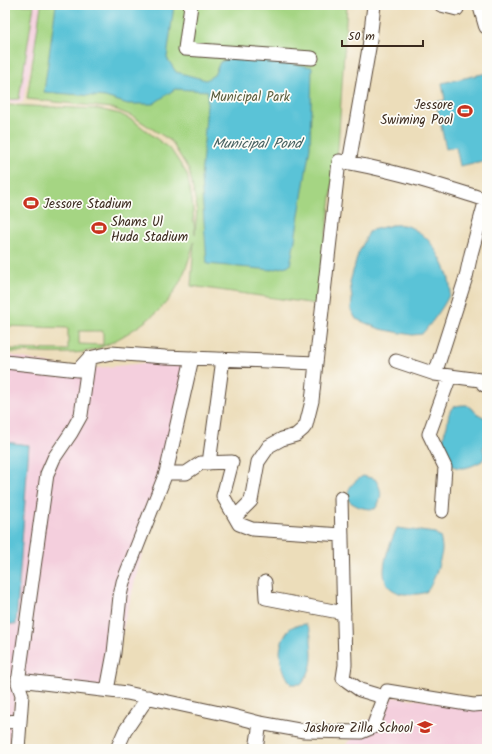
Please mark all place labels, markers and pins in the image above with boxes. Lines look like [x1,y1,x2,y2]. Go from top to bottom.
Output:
place label: Jessore Swiming Pool [380,95,453,131]
sports icon: Jessore Swiming Pool [456,102,474,120]
sports icon: Jessore Stadium [22,194,40,212]
place label: Jessore Stadium [43,194,131,215]
place label: Shams Ul Huda Stadium [111,212,188,248]
sports icon: Shams Ul Huda Stadium [90,219,108,237]
place label: Jashore Zilla School [304,718,413,739]
school or university icon: Jashore Zilla School [416,718,434,736]

